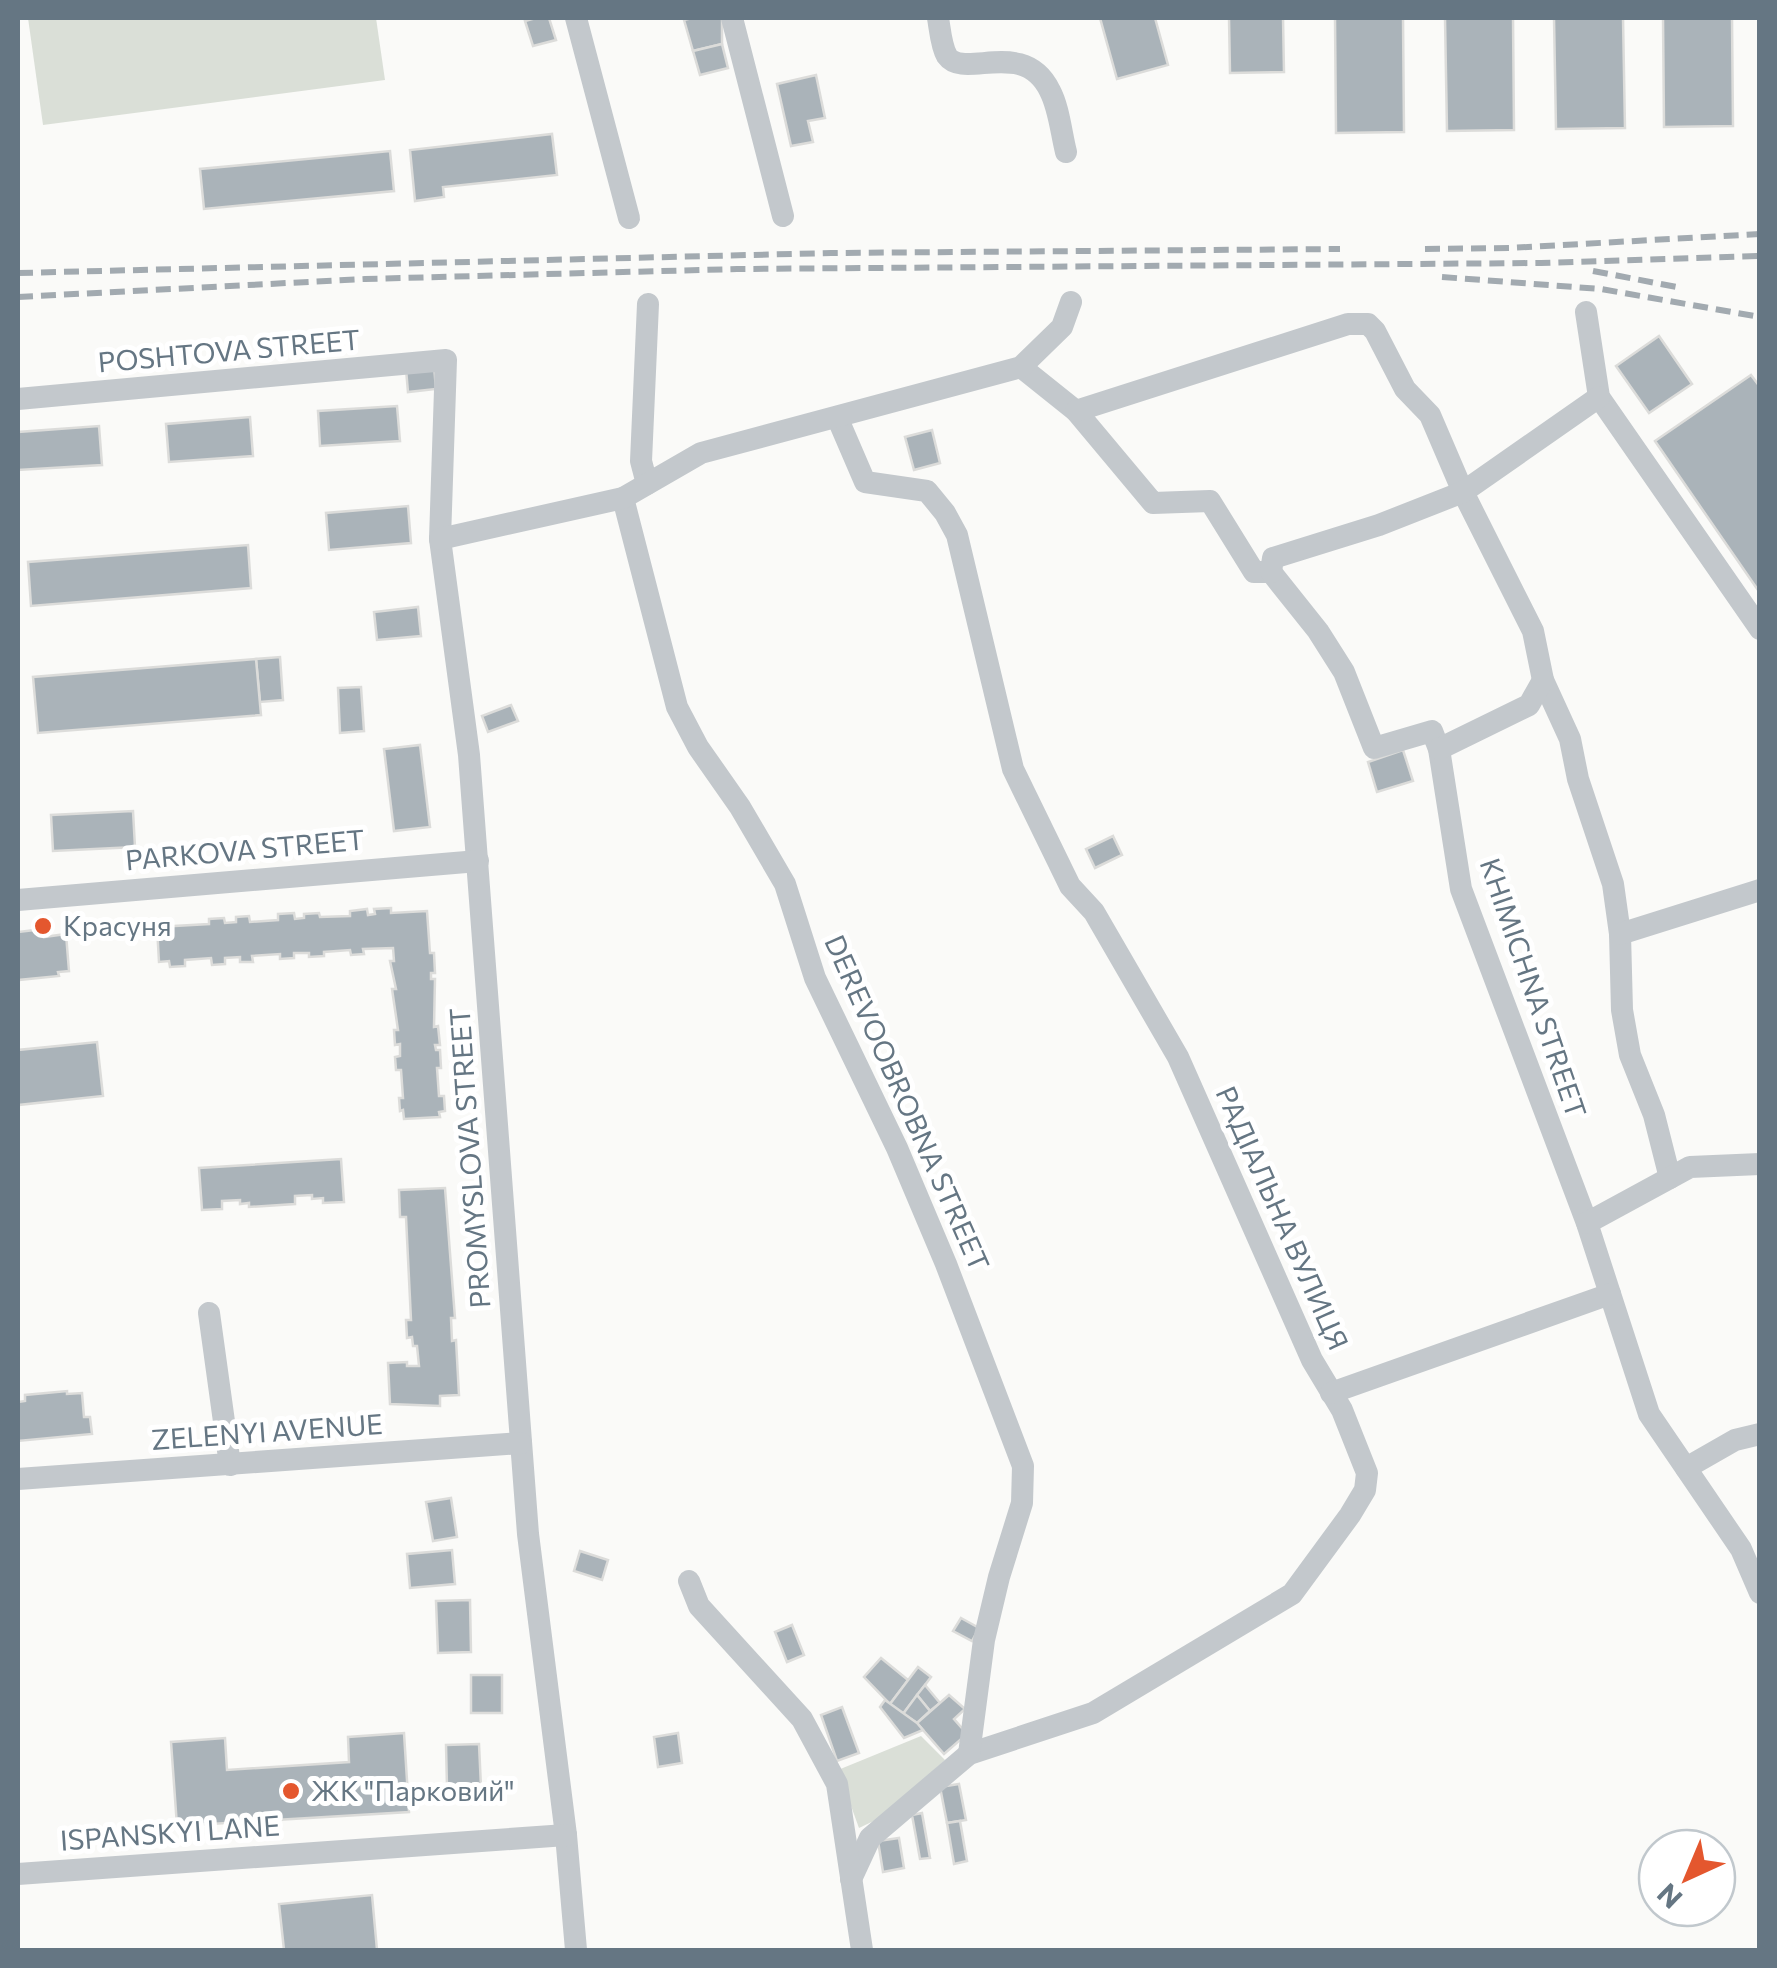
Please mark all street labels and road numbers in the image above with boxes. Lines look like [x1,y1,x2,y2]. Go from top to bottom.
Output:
street label: POSHTOVA STREET [96,322,361,378]
street label: PARKOVA STREET [124,822,366,876]
street label: KHIMICHNA STREET [1474,853,1594,1122]
street label: DEREVOOBROBNA STREET [818,929,998,1276]
street label: PROMYSLOVA STREET [442,1007,496,1309]
street label: РАДІАЛЬНА ВУЛИЦЯ [1209,1080,1356,1355]
street label: ZELENYI AVENUE [150,1406,384,1456]
street label: ISPANSKYI LANE [59,1807,281,1857]

